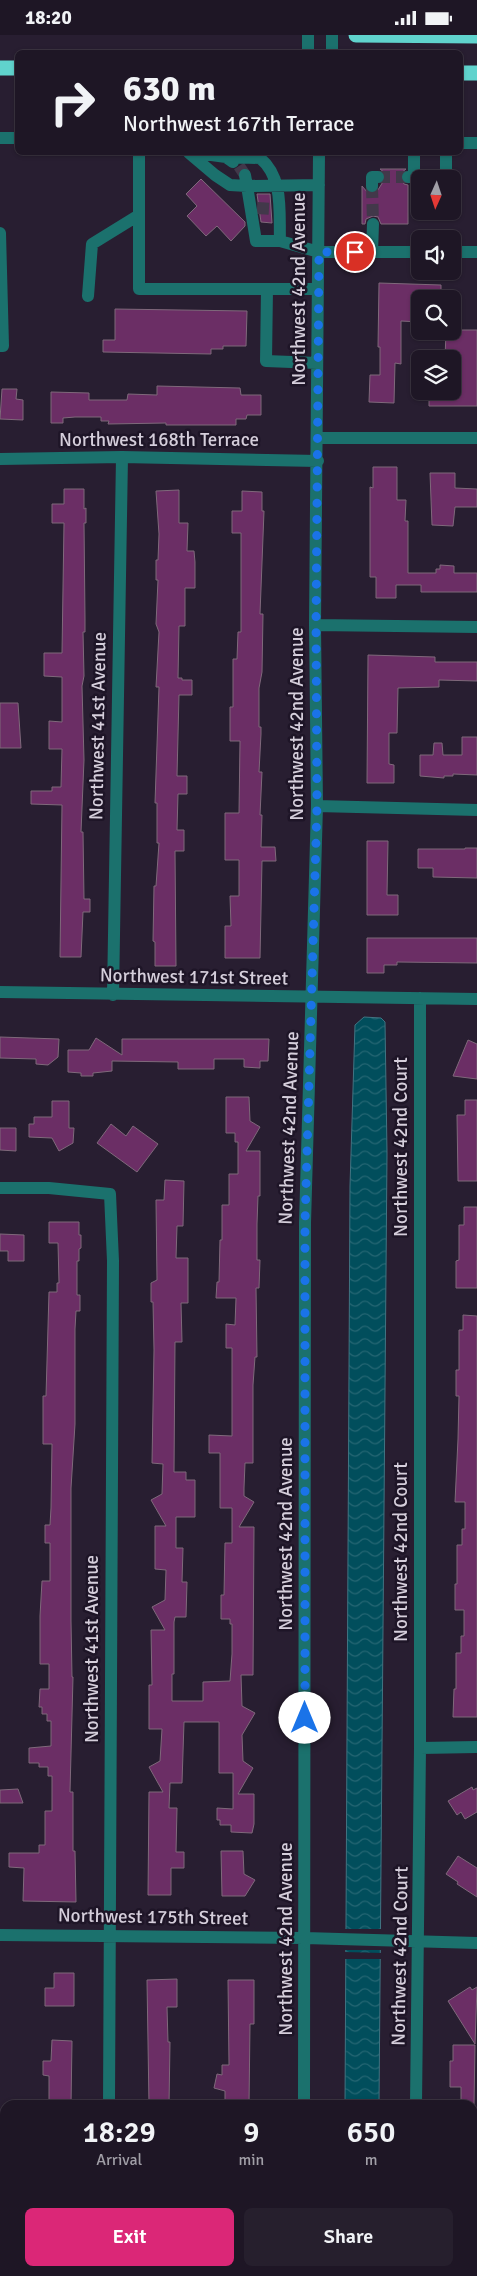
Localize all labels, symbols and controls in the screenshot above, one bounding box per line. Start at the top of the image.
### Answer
text: 18:20 [25,6,72,30]
text: 630 m [123,67,216,110]
icon: right [40,70,105,135]
text: Northwest 167th Terrace [123,110,355,137]
north arrow [411,170,461,220]
map controls [411,170,461,400]
street label: Northwest 42nd Avenue [287,192,311,386]
button: sound [411,230,461,280]
pin [334,231,376,273]
icon: arrive [341,238,369,266]
button: search [411,290,461,340]
button: layers [411,350,461,400]
street label: Northwest 168th Terrace [59,428,259,452]
street label: Northwest 42nd Avenue [285,627,309,821]
street label: Northwest 41st Avenue [84,632,112,820]
street label: Northwest 171st Street [100,963,289,991]
street label: Northwest 42nd Avenue [274,1031,304,1225]
street label: Northwest 42nd Court [389,1057,413,1237]
street label: Northwest 42nd Avenue [274,1437,298,1631]
street label: Northwest 42nd Court [389,1462,413,1642]
street label: Northwest 41st Avenue [80,1555,104,1743]
position arrow [278,1691,330,1743]
street label: Northwest 42nd Avenue [274,1842,298,2036]
street label: Northwest 42nd Court [386,1866,414,2046]
street label: Northwest 175th Street [58,1903,249,1931]
text: 18:29 [83,2114,156,2151]
text: 9 [243,2114,259,2151]
text: 650 [347,2114,395,2151]
text: Arrival [96,2150,142,2170]
text: min [238,2150,264,2170]
text: m [365,2150,377,2170]
button: Exit [25,2208,234,2266]
button: Share [244,2208,453,2266]

